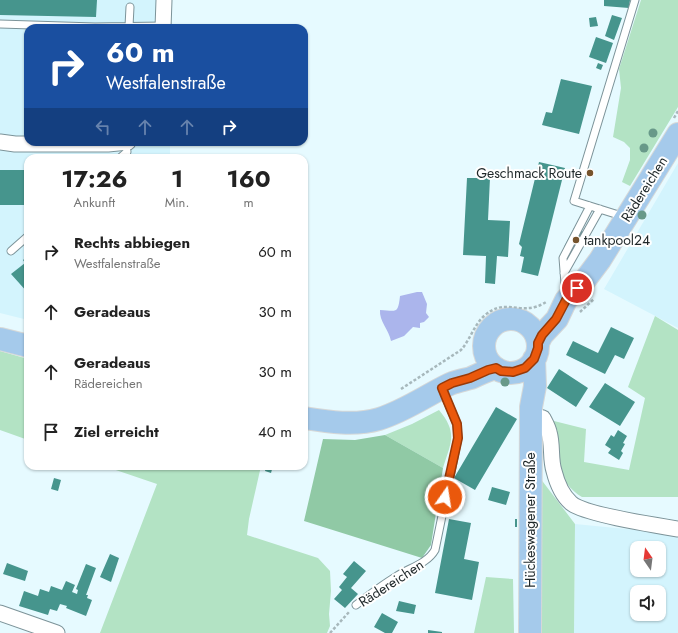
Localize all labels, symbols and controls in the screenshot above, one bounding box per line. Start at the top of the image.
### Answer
text: 60 m [106,32,175,73]
icon: right [40,40,92,92]
text: Westfalenstraße [106,70,226,96]
icon: left [92,116,114,138]
icon: ahead [134,116,156,138]
icon: ahead [176,116,198,138]
icon: right [218,116,240,138]
street label: Rädereichen [616,152,672,226]
text: 17:26 [61,161,127,196]
text: 1 [171,161,183,196]
text: 160 [227,161,271,196]
place label: Geschmack Route [476,163,582,183]
marker: Geschmack Route [585,168,595,178]
text: Ankunft [74,193,115,212]
text: Min. [165,193,189,212]
text: m [244,193,254,212]
place label: tankpool24 [584,230,650,250]
text: Rechts abbiegen [74,232,190,254]
marker: tankpool24 [571,235,581,245]
icon: right [40,241,62,263]
text: 60 m [258,241,292,263]
text: Westfalenstraße [74,254,160,273]
pin [560,271,594,305]
icon: arrive [566,277,588,299]
icon: ahead [40,301,62,323]
text: Geradeaus [74,301,150,323]
text: 30 m [259,301,292,323]
text: Geradeaus [74,352,150,374]
icon: ahead [40,361,62,383]
text: 30 m [259,361,292,383]
text: Rädereichen [74,374,143,393]
icon: arrive [40,421,62,443]
text: Ziel erreicht [74,421,159,443]
text: 40 m [258,421,292,443]
street label: Hückeswagener Straße [520,452,540,588]
position arrow [424,476,466,518]
north arrow [630,541,666,577]
map controls [630,541,666,621]
street label: Rädereichen [355,554,427,612]
button: sound [630,585,666,621]

